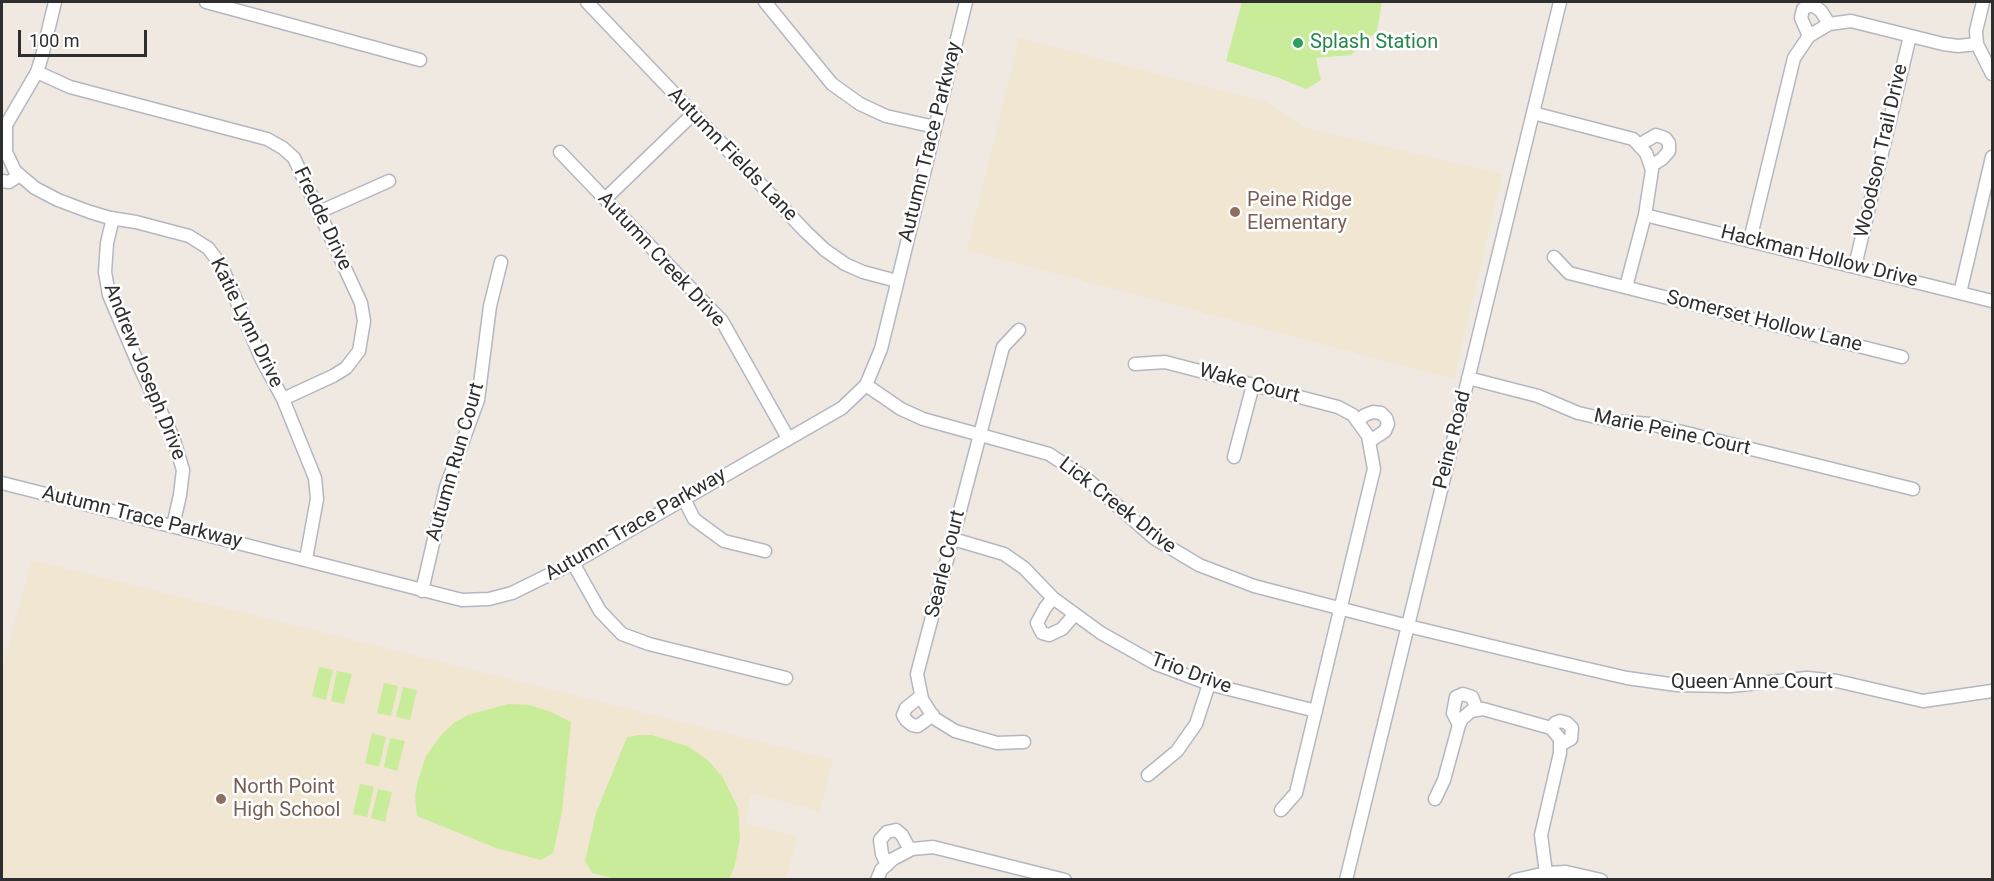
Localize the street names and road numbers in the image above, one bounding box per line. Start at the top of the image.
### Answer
street label: Autumn Trace Parkway [895,40,967,244]
street label: Woodson Trail Drive [1850,62,1914,240]
street label: Autumn Fields Lane [662,83,802,227]
street label: Fredde Drive [288,164,356,274]
street label: Autumn Creek Drive [592,187,730,333]
street label: Hackman Hollow Drive [1718,221,1920,293]
street label: Katie Lynn Drive [204,254,288,392]
street label: Andrew Joseph Drive [98,280,190,464]
street label: Somerset Hollow Lane [1664,286,1864,358]
street label: Wake Court [1196,359,1302,409]
street label: Autumn Run Court [422,380,490,544]
street label: Peine Road [1429,388,1477,492]
street label: Marie Peine Court [1592,405,1752,461]
street label: Lick Creek Drive [1054,453,1180,559]
street label: Autumn Trace Parkway [541,463,731,587]
street label: Autumn Trace Parkway [40,482,244,554]
street label: Searle Court [921,508,971,620]
street label: Trio Drive [1147,648,1235,700]
street label: Queen Anne Court [1671,671,1833,695]

